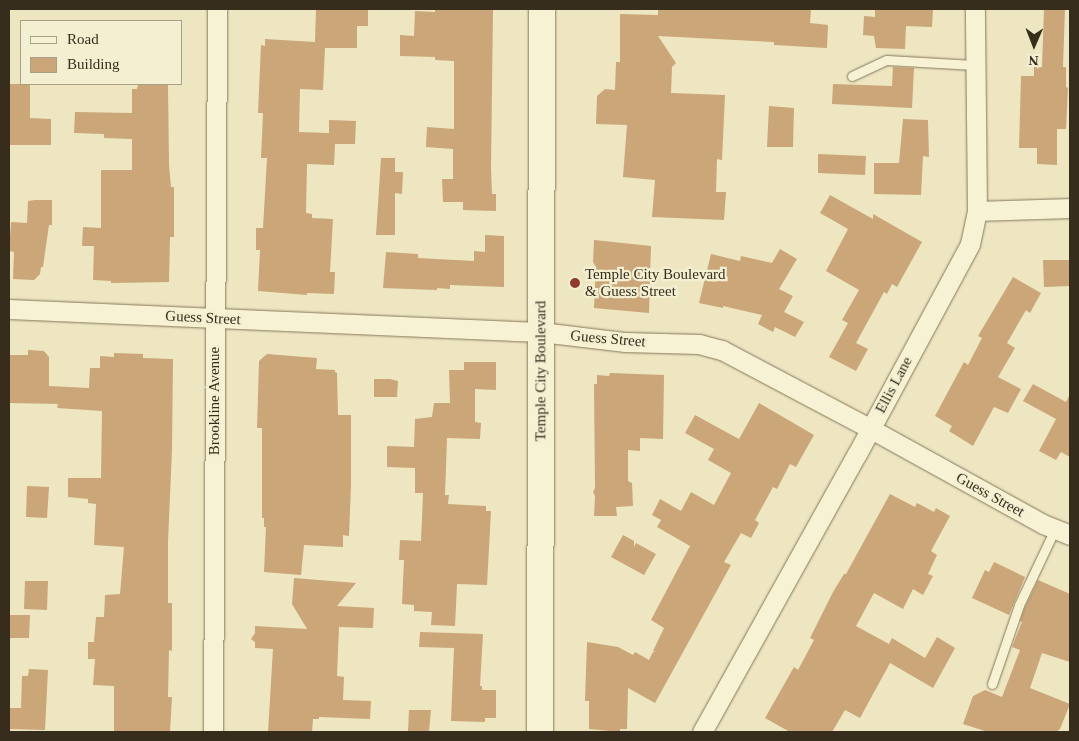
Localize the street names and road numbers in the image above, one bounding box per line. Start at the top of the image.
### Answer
street label: Temple City Boulevard [532,301,550,441]
street label: Guess Street [165,307,241,329]
street label: Guess Street [570,327,646,351]
street label: Brookline Avenue [206,346,224,456]
street label: Ellis Lane [872,354,916,416]
street label: Guess Street [953,469,1027,521]

